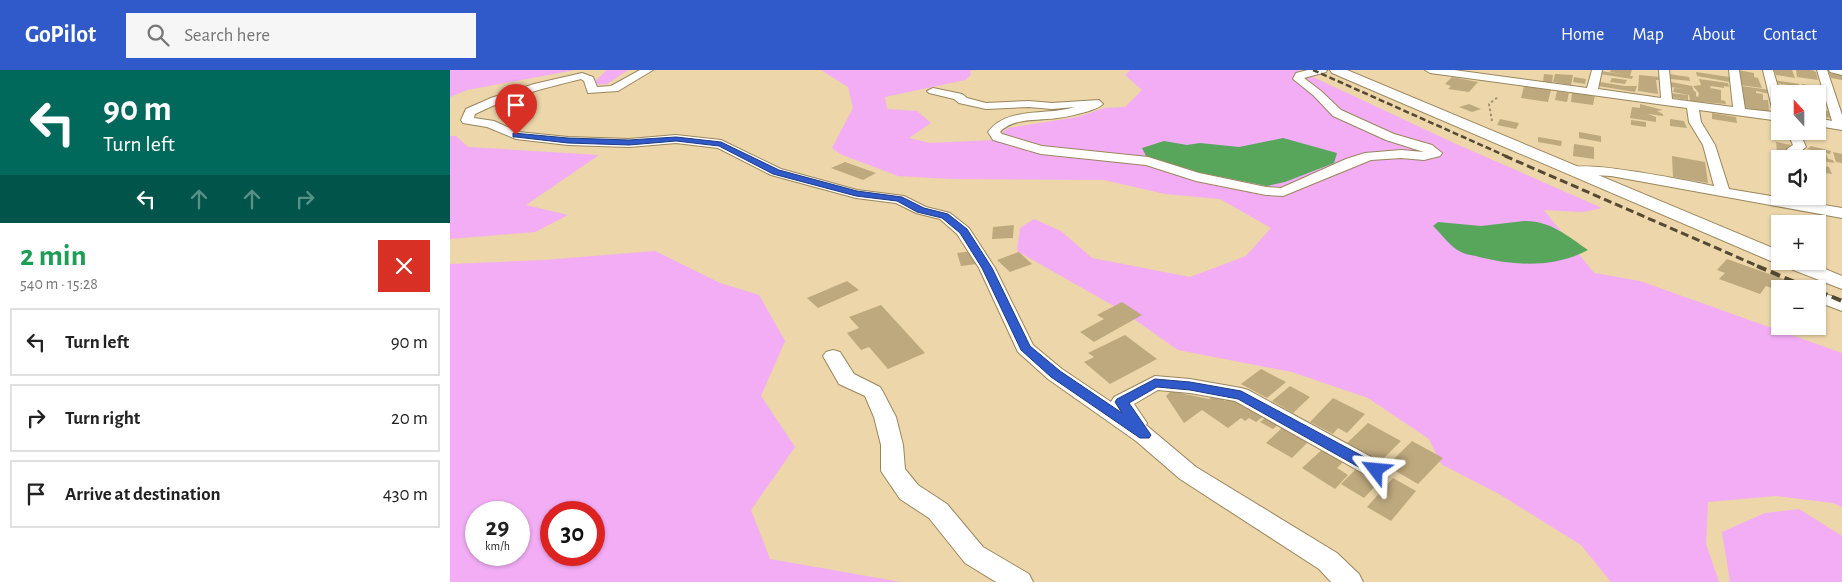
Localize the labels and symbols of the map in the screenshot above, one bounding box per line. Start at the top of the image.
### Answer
pin [495,84,537,135]
north arrow [1771,85,1826,140]
position arrow [1349,443,1401,495]
speed limit sign: 30 [540,501,605,566]

